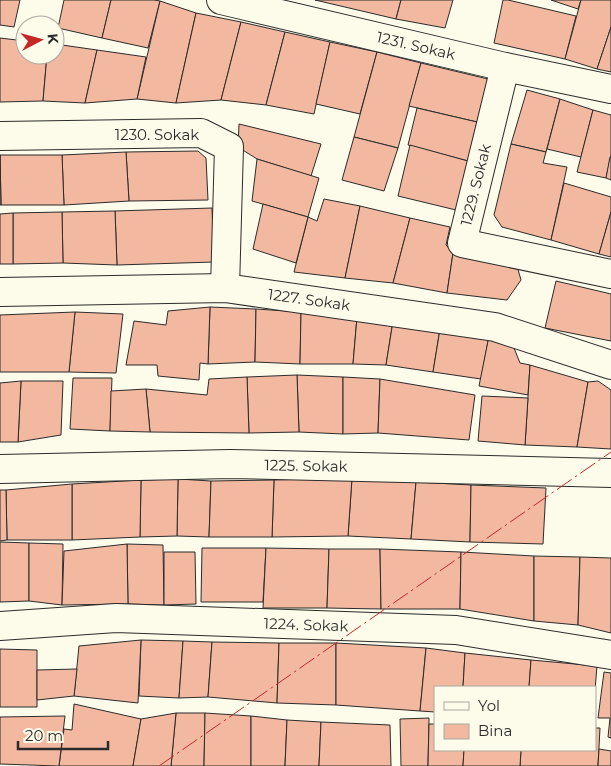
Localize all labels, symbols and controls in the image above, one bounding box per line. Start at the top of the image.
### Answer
north arrow [15,15,65,65]
street label: 1231. Sokak [375,27,457,64]
text: K [43,33,62,45]
street label: 1230. Sokak [115,125,199,144]
street label: 1229. Sokak [456,142,495,228]
street label: 1227. Sokak [267,284,351,315]
street label: 1225. Sokak [264,455,348,476]
street label: 1224. Sokak [263,614,349,635]
legend [434,686,596,751]
text: Yol [478,696,500,715]
scale bar [18,718,108,750]
text: Bina [478,721,512,740]
text: 20 m [25,726,63,745]

